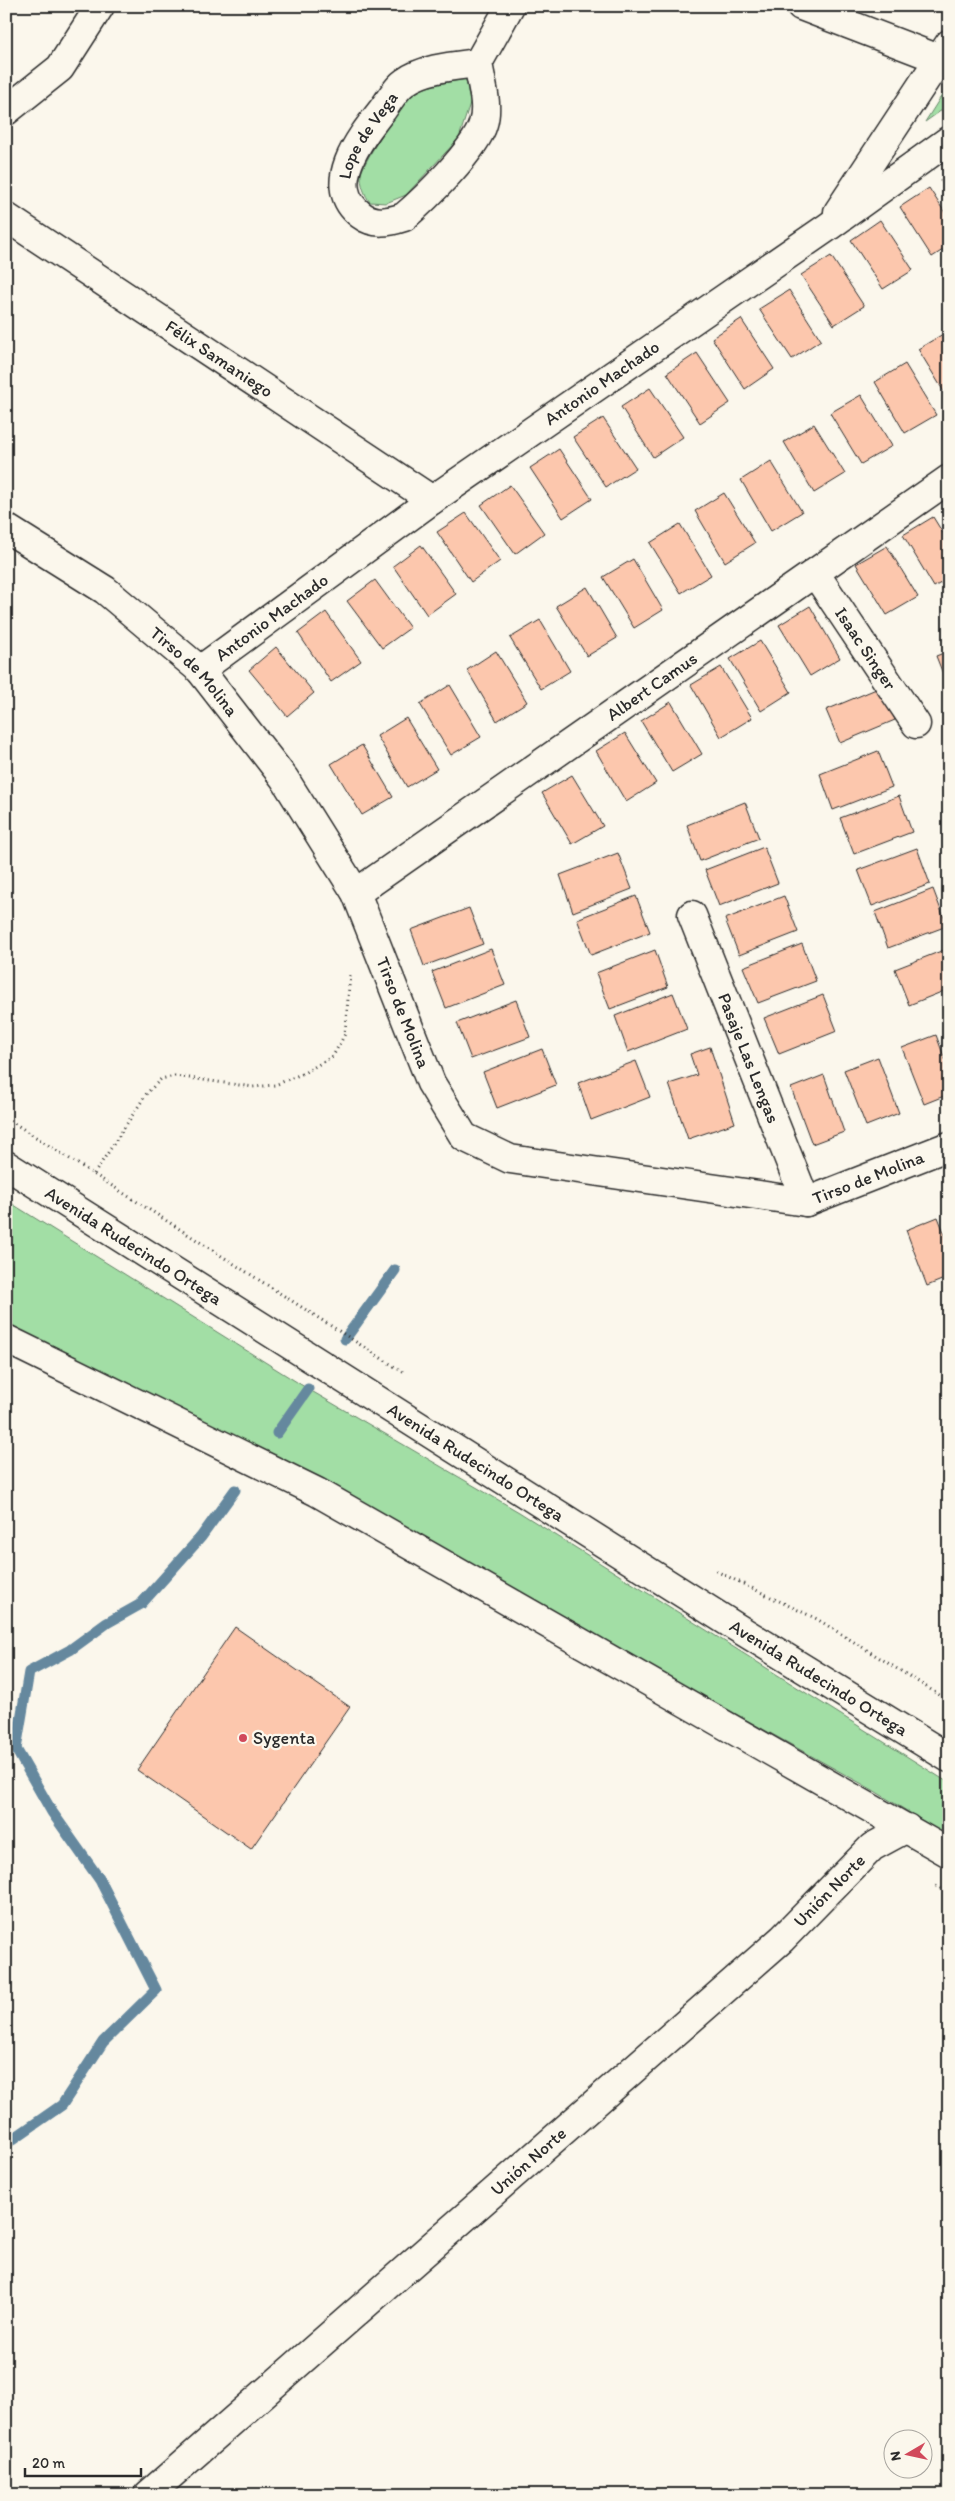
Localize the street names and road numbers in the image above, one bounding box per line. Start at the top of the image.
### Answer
street label: Lope de Vega [334,87,403,181]
street label: Félix Samaniego [161,315,277,402]
street label: Antonio Machado [540,336,664,430]
street label: Antonio Machado [211,569,333,666]
street label: Isaac Singer [830,603,901,694]
street label: Tirso de Molina [146,622,243,721]
street label: Albert Camus [602,647,702,726]
street label: Tirso de Molina [371,954,435,1072]
street label: Pasaje Las Lengas [713,990,785,1126]
street label: Tirso de Molina [809,1146,928,1209]
street label: Avenida Rudecindo Ortega [41,1182,227,1310]
street label: Avenida Rudecindo Ortega [383,1398,569,1527]
street label: Avenida Rudecindo Ortega [726,1615,912,1741]
street label: Unión Norte [789,1849,870,1932]
street label: Unión Norte [486,2122,571,2200]

